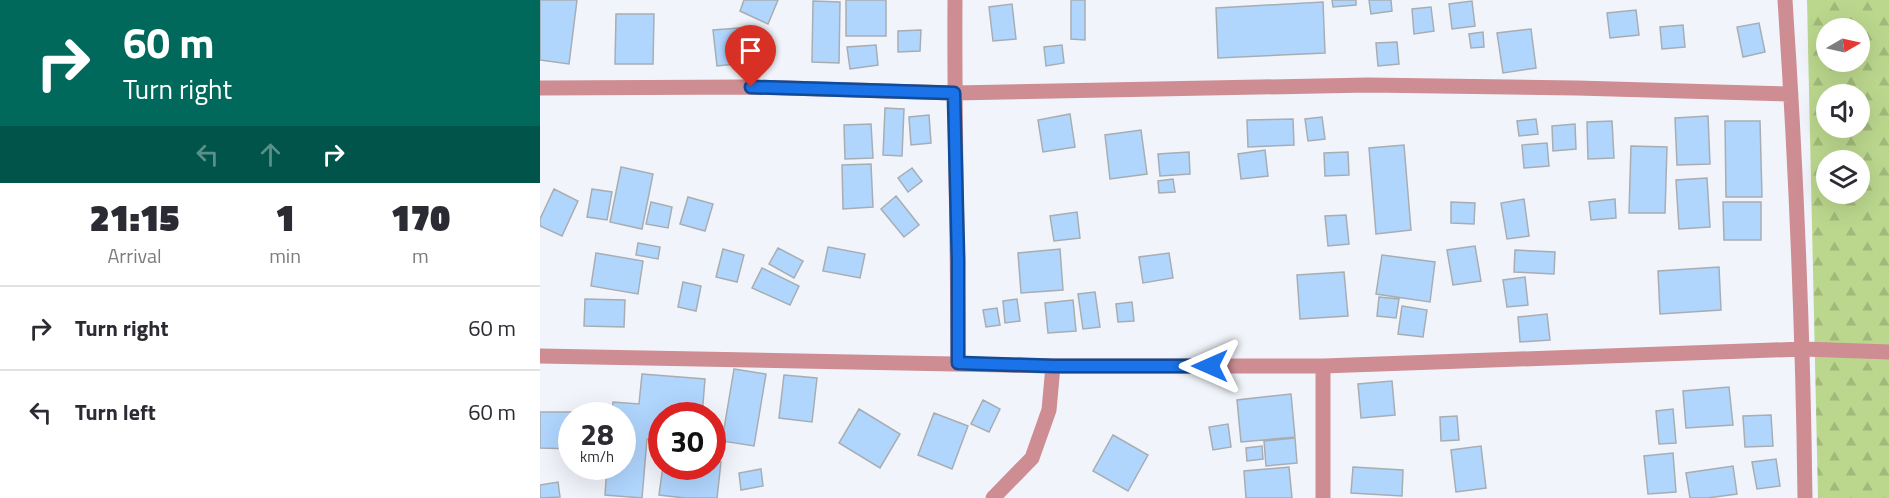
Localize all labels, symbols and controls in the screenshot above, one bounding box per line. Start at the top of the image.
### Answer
text: 60 m [123,10,215,74]
north arrow [1816,18,1870,72]
map controls [1816,18,1870,204]
icon: right [24,24,102,102]
pin [725,25,776,87]
icon: arrive [734,34,767,67]
text: Turn right [123,68,232,109]
button: sound [1816,84,1870,138]
icon: left [191,138,224,171]
icon: ahead [254,138,287,171]
icon: right [317,138,350,171]
button: layers [1816,150,1870,204]
text: 21:15 [90,190,179,245]
text: 1 [275,190,295,245]
text: 170 [391,190,450,245]
text: Arrival [107,240,162,271]
text: min [269,240,301,271]
text: m [412,240,429,271]
text: Turn right [75,311,169,345]
text: 60 m [468,311,516,345]
icon: right [24,312,57,345]
position arrow [1178,334,1242,398]
text: Turn left [75,395,156,429]
text: 60 m [468,395,516,429]
icon: left [24,396,57,429]
speed limit sign: 30 [648,402,726,480]
text: 28 [580,411,614,457]
text: km/h [580,445,614,468]

